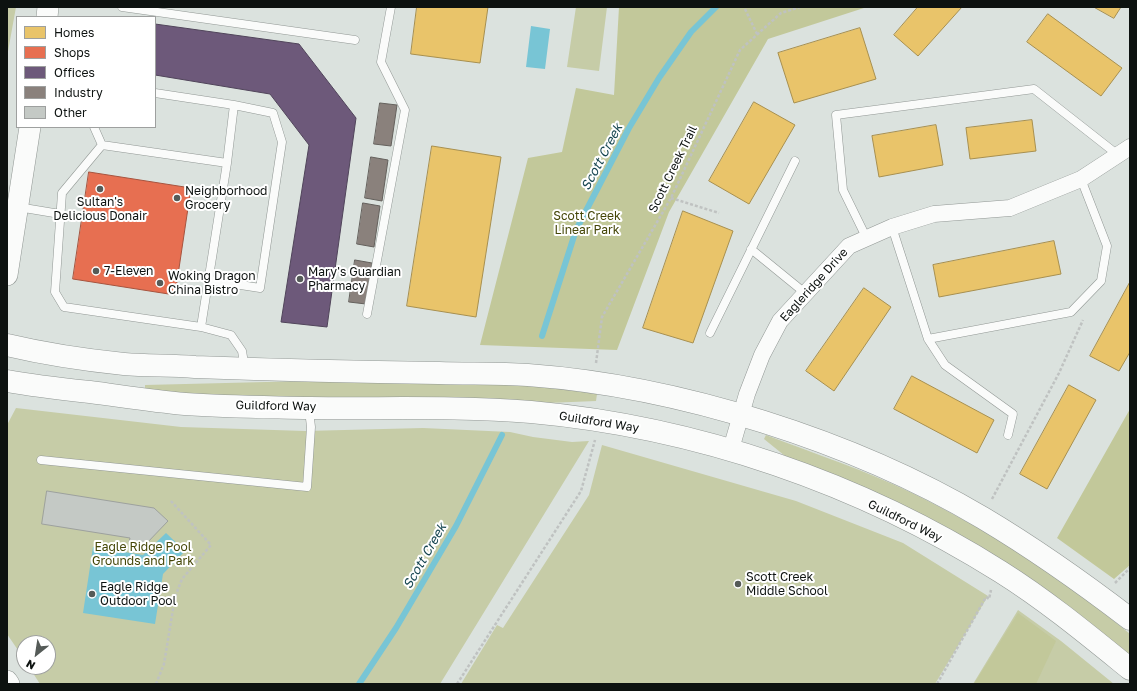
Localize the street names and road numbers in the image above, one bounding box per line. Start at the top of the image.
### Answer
street label: Scott Creek Trail [646,123,700,215]
street label: Eagleridge Drive [777,245,851,325]
street label: Guildford Way [236,398,316,414]
street label: Guildford Way [558,409,640,435]
street label: Guildford Way [866,497,944,545]

